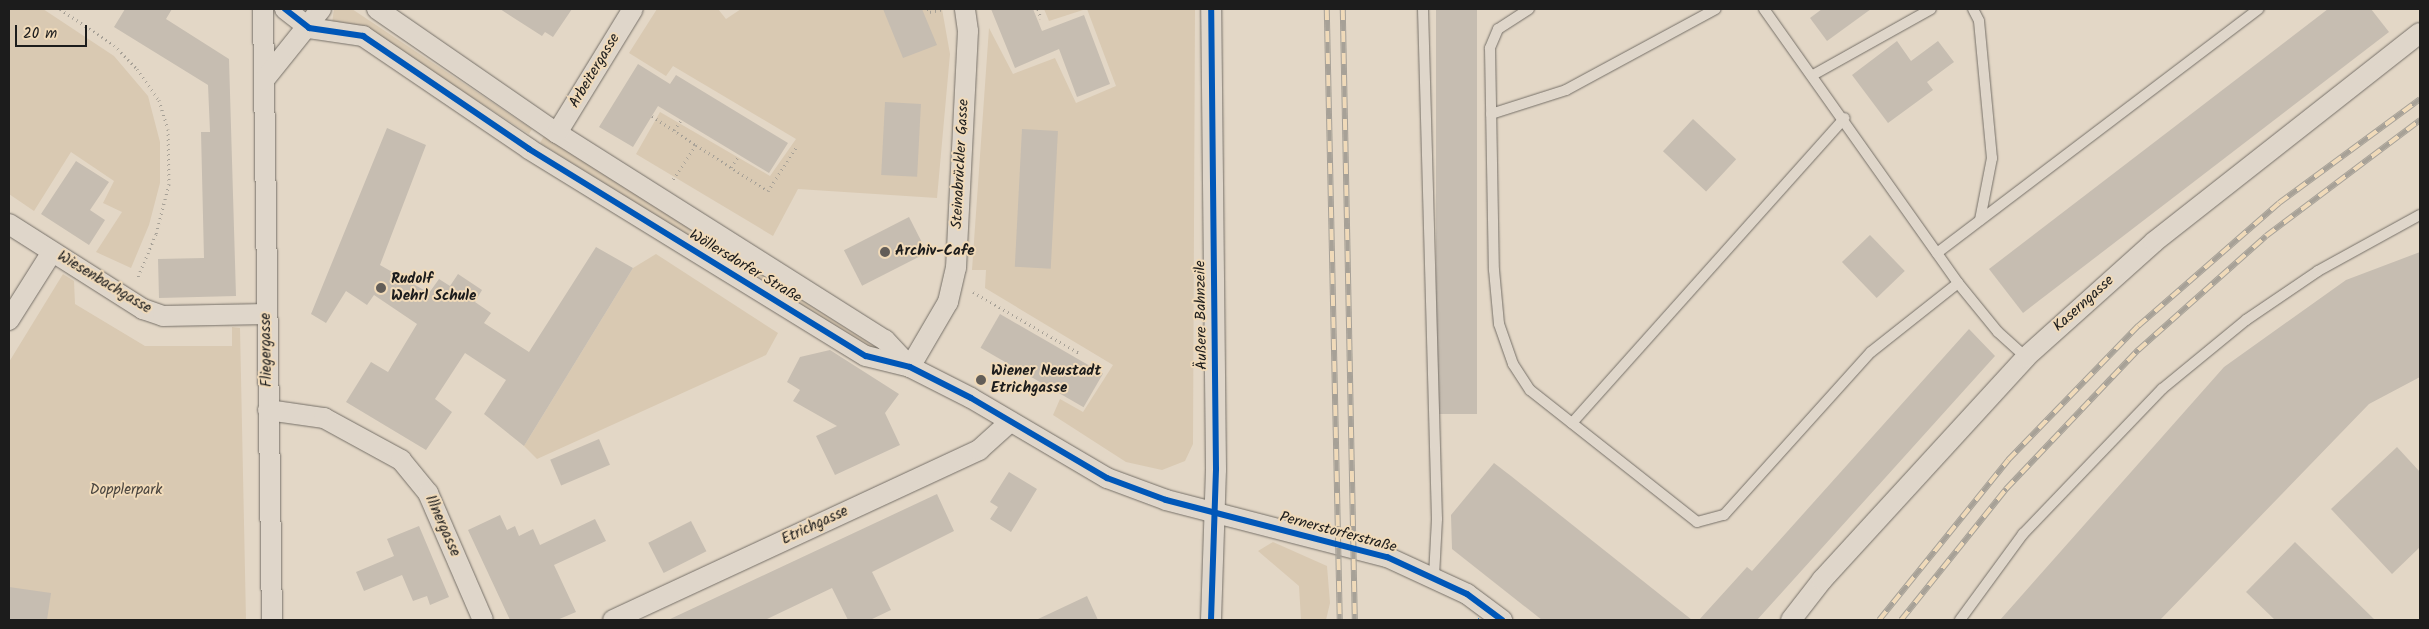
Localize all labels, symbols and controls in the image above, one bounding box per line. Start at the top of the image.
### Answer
scale bar [18,15,90,47]
text: 20 m [23,22,57,46]
street label: Arbeitergasse [566,31,624,111]
street label: Steinabrückler Gasse [949,99,973,229]
street label: Wöllersdorfer Straße [686,226,804,308]
place label: Archiv-Cafe [895,243,975,261]
marker: Archiv-Cafe [879,246,891,258]
street label: Wiesenbachgasse [54,248,154,318]
street label: Äußere Bahnzeile [1192,260,1212,370]
place label: Rudolf Wehrl Schule [391,270,476,305]
street label: Kaserngasse [2050,272,2118,336]
marker: Rudolf Wehrl Schule [375,282,387,294]
street label: Fliegergasse [257,313,277,387]
place label: Wiener Neustadt Etrichgasse [991,362,1101,397]
marker: Wiener Neustadt Etrichgasse [975,374,987,386]
park label: Dopplerpark [90,482,162,500]
street label: Illnergasse [420,492,464,560]
street label: Etrichgasse [779,503,851,549]
street label: Pernerstorferstraße [1277,509,1399,557]

